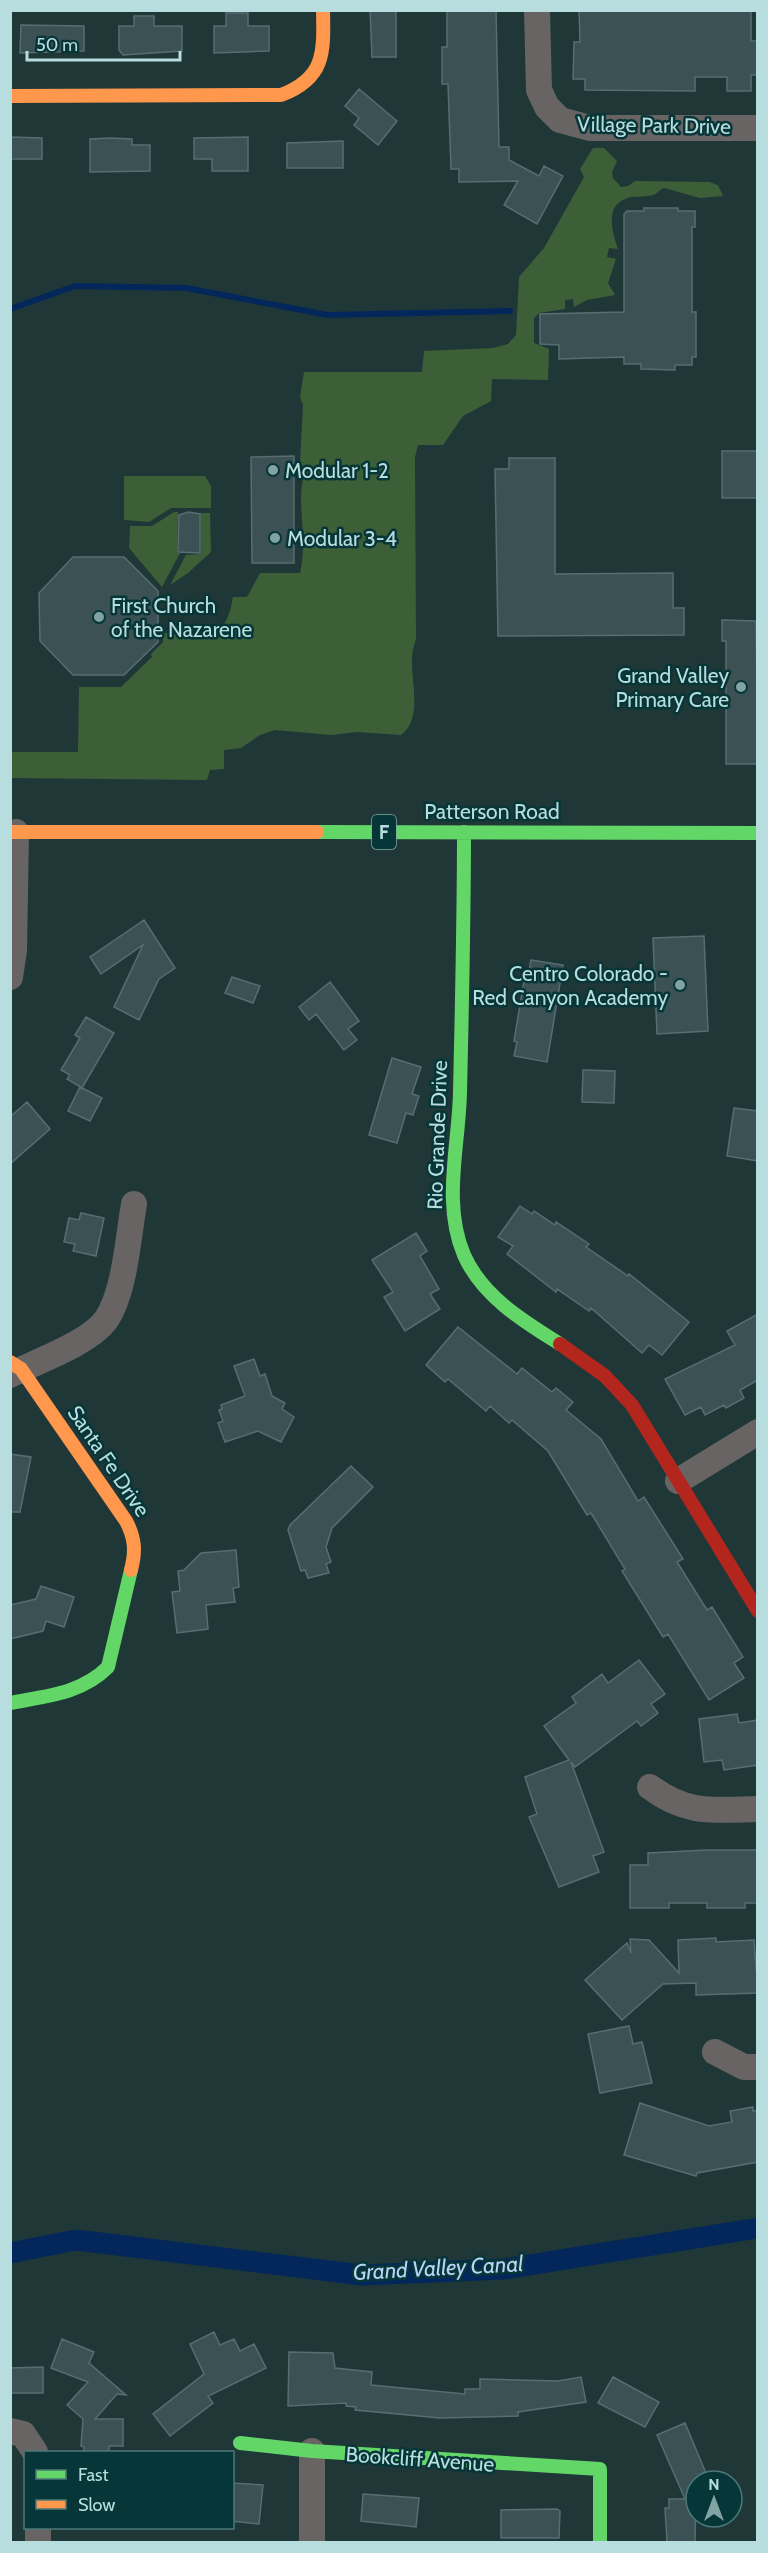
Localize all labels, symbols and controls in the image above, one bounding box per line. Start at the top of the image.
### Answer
scale bar [27,24,180,62]
text: 50 m [36,34,78,56]
street label: Village Park Drive [577,111,731,139]
place label: Modular 1-2 [285,458,389,483]
marker: Modular 1-2 [266,463,280,477]
place label: Modular 3-4 [287,526,397,551]
marker: Modular 3-4 [268,531,282,545]
place label: First Church of the Nazarene [111,593,253,642]
marker: First Church of the Nazarene [92,610,106,624]
place label: Grand Valley Primary Care [615,663,729,712]
marker: Grand Valley Primary Care [734,680,748,694]
street label: Patterson Road [424,799,560,824]
road number: F [372,815,396,849]
place label: Centro Colorado - Red Canyon Academy [472,961,668,1010]
marker: Centro Colorado - Red Canyon Academy [673,978,687,992]
street label: Rio Grande Drive [422,1059,452,1210]
street label: Santa Fe Drive [63,1401,155,1521]
water label: Grand Valley Canal [352,2250,525,2286]
street label: Bookcliff Avenue [345,2441,495,2477]
legend [24,2451,234,2529]
text: Fast [78,2464,109,2486]
north arrow [684,2469,744,2529]
text: N [708,2475,720,2494]
text: Slow [78,2494,115,2516]

